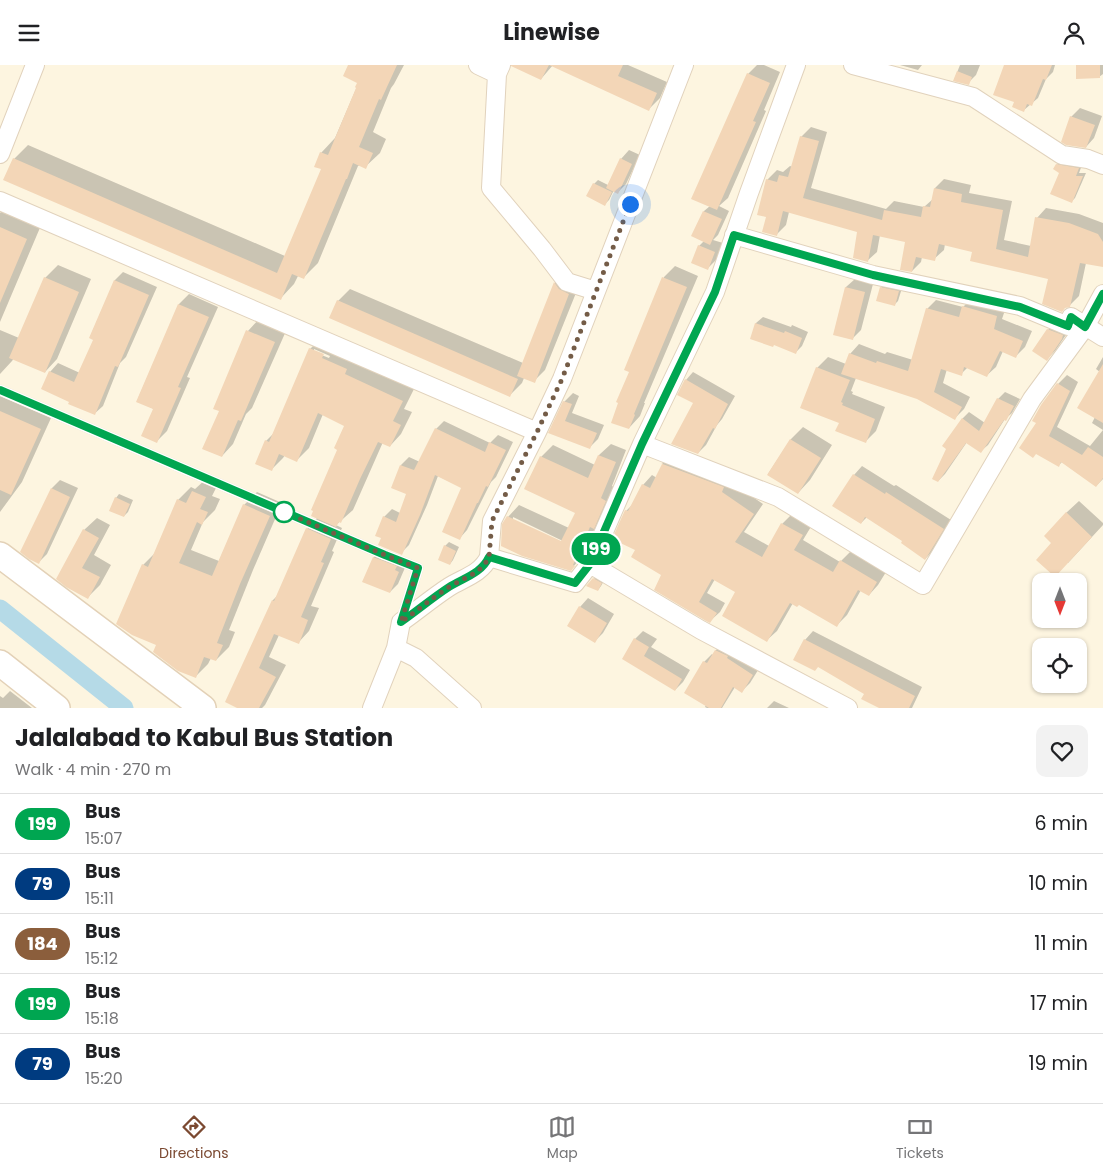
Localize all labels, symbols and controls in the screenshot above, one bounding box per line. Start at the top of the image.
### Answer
text: Linewise [503,17,600,48]
icon: menu [15,19,43,47]
icon: person [1060,19,1088,47]
your location [618,192,643,217]
unlabelled marker [273,501,295,523]
line badge: 199 [567,533,625,565]
text: 199 [582,536,610,561]
north arrow [1032,573,1088,627]
map controls [1032,573,1087,693]
button: locate [1032,638,1087,693]
text: Jalalabad to Kabul Bus Station [15,721,393,754]
button: heart [1036,725,1088,777]
text: Walk · 4 min · 270 m [15,758,171,781]
text: Bus [85,798,121,825]
text: 6 min [1034,810,1088,837]
text: 199 [28,811,57,836]
text: 15:07 [85,827,122,850]
text: Bus [85,858,121,885]
text: 10 min [1029,870,1088,897]
text: 79 [32,871,53,896]
text: 15:11 [85,887,114,910]
text: Bus [85,918,121,945]
text: 11 min [1034,930,1088,957]
text: 184 [27,931,58,956]
text: 15:12 [85,947,118,970]
text: Bus [85,978,121,1005]
text: 17 min [1030,990,1088,1017]
text: 199 [28,991,57,1016]
text: 15:18 [85,1007,119,1030]
text: Bus [85,1038,121,1065]
text: 19 min [1028,1050,1088,1077]
text: 79 [32,1051,53,1076]
text: 15:20 [85,1067,123,1090]
tab: Directions [159,1113,229,1164]
tab: Map [547,1113,578,1164]
tab: Tickets [896,1113,944,1164]

